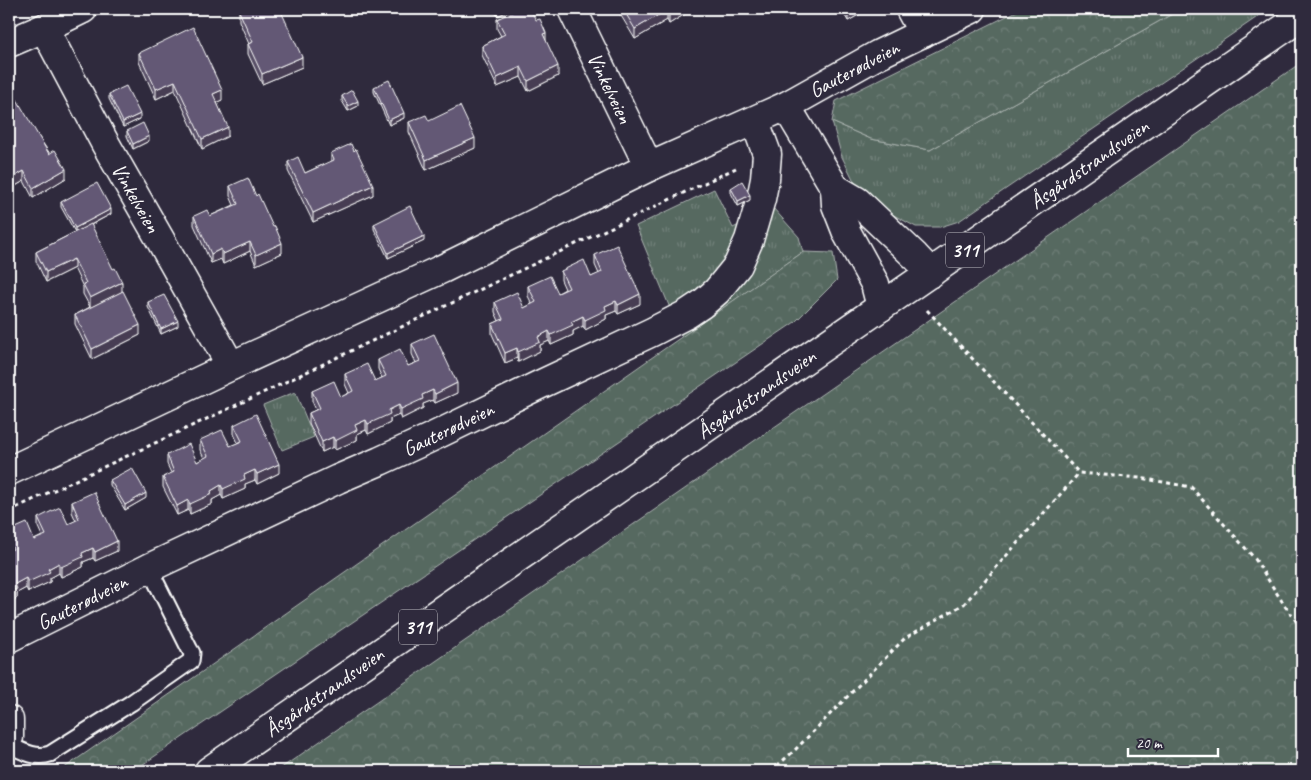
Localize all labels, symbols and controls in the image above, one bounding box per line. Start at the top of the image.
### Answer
street label: Gauterødveien [805,34,905,104]
street label: Vinkelveien [582,48,639,128]
street label: Åsgårdstrandsveien [1024,113,1154,215]
street label: Vinkelveien [106,159,166,238]
road number: 311 [946,232,984,268]
street label: Åsgårdstrandsveien [691,343,821,445]
street label: Gauterødveien [398,395,499,462]
street label: Gauterødveien [32,567,133,636]
road number: 311 [399,610,437,644]
street label: Åsgårdstrandsveien [259,641,389,743]
scale bar [1128,725,1218,757]
text: 20 m [1136,734,1163,753]

